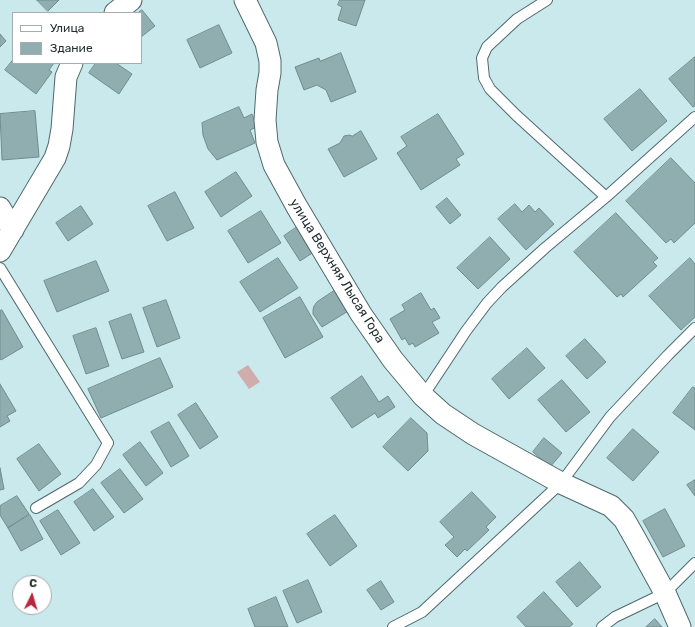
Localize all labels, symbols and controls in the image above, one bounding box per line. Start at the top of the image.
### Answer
legend [12,12,142,64]
text: Улица [50,21,84,35]
text: Здание [50,41,93,55]
street label: улица Верхняя Лысая Гора [286,196,388,346]
north arrow [12,575,52,615]
text: С [29,577,37,590]

